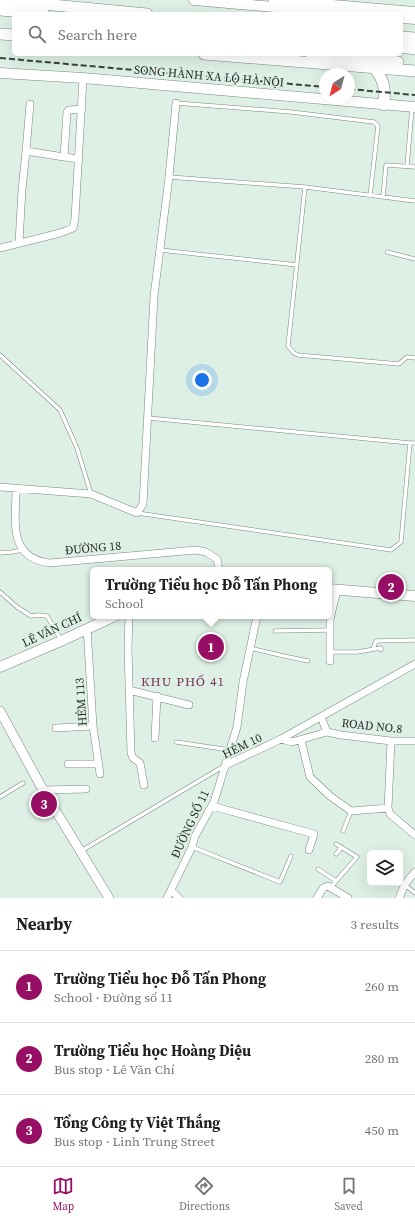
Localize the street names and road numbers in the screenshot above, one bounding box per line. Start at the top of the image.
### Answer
street label: SONG HÀNH XA LỘ HÀ NỘI [133,61,285,91]
street label: ĐƯỜNG 18 [64,538,122,558]
street label: LÊ VĂN CHÍ [20,609,84,651]
street label: HẺM 113 [71,677,91,727]
street label: ROAD NO.8 [341,715,403,737]
street label: HẺM 10 [219,730,265,762]
street label: ĐƯỜNG SỐ 11 [167,787,213,861]

